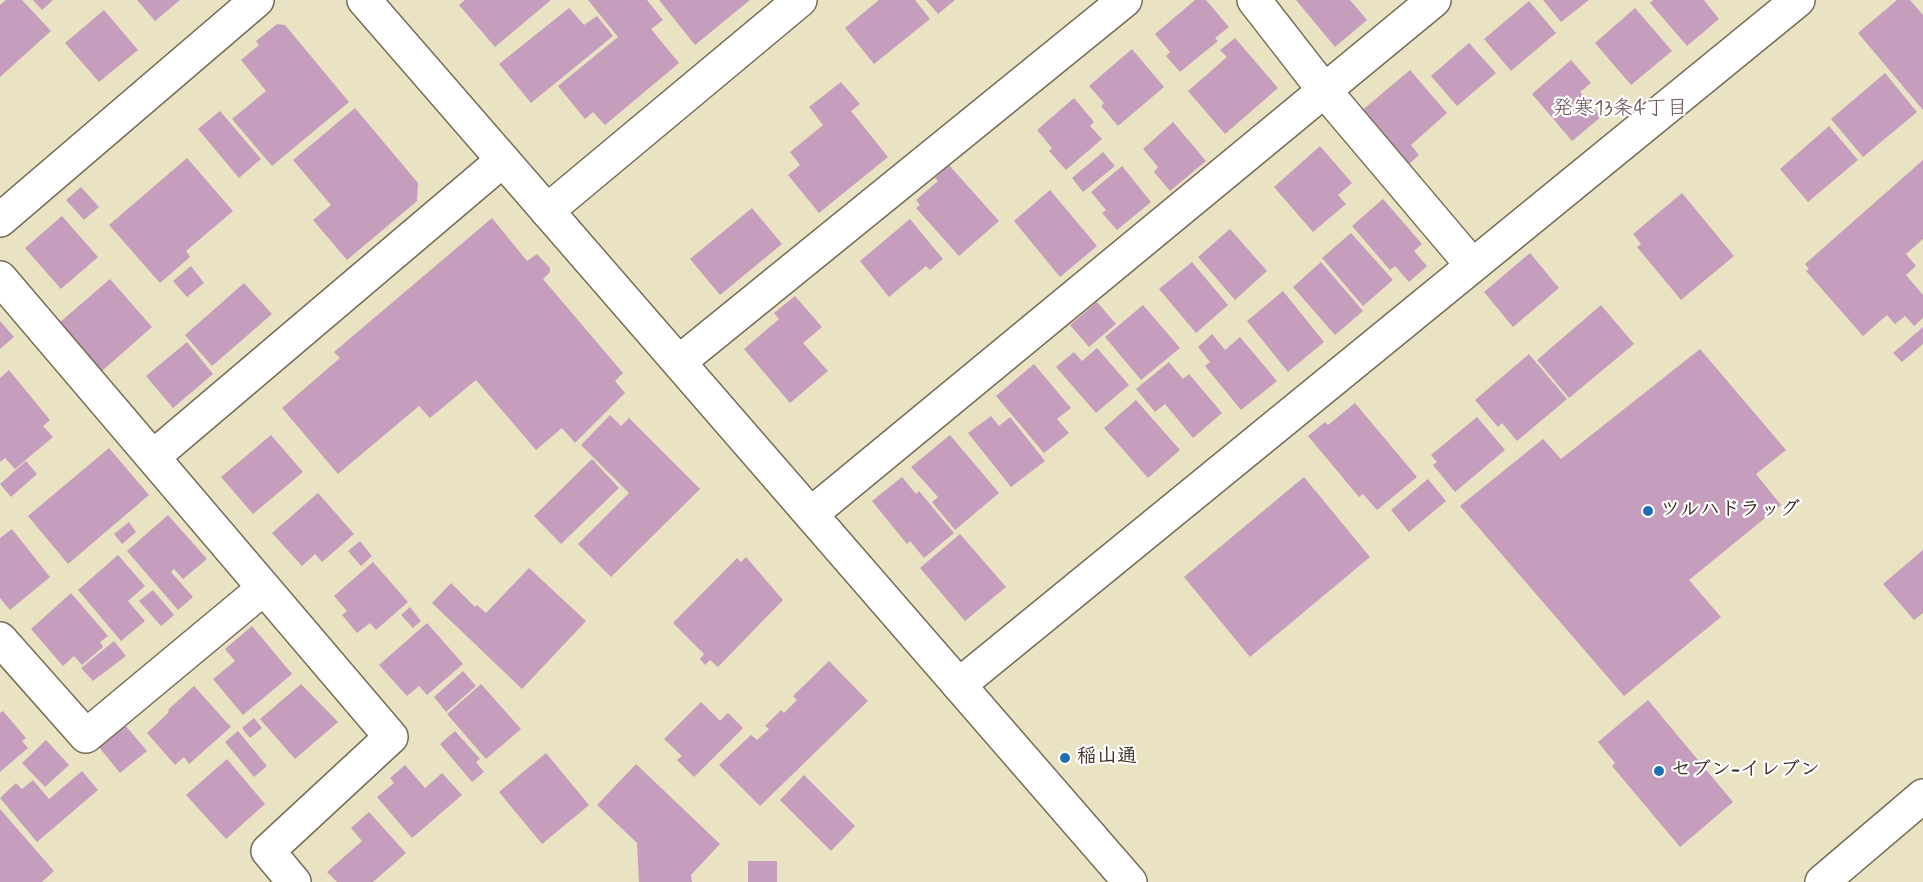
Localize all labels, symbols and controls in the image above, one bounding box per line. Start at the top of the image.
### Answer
district label: 発寒13条4丁目 [1552,97,1688,123]
place label: ツルハドラッグ [1660,499,1800,523]
marker: ツルハドラッグ [1641,504,1655,518]
place label: 稲山通 [1077,746,1137,770]
marker: 稲山通 [1058,751,1072,765]
place label: セブン-イレブン [1671,759,1820,783]
marker: セブン-イレブン [1652,764,1666,778]

